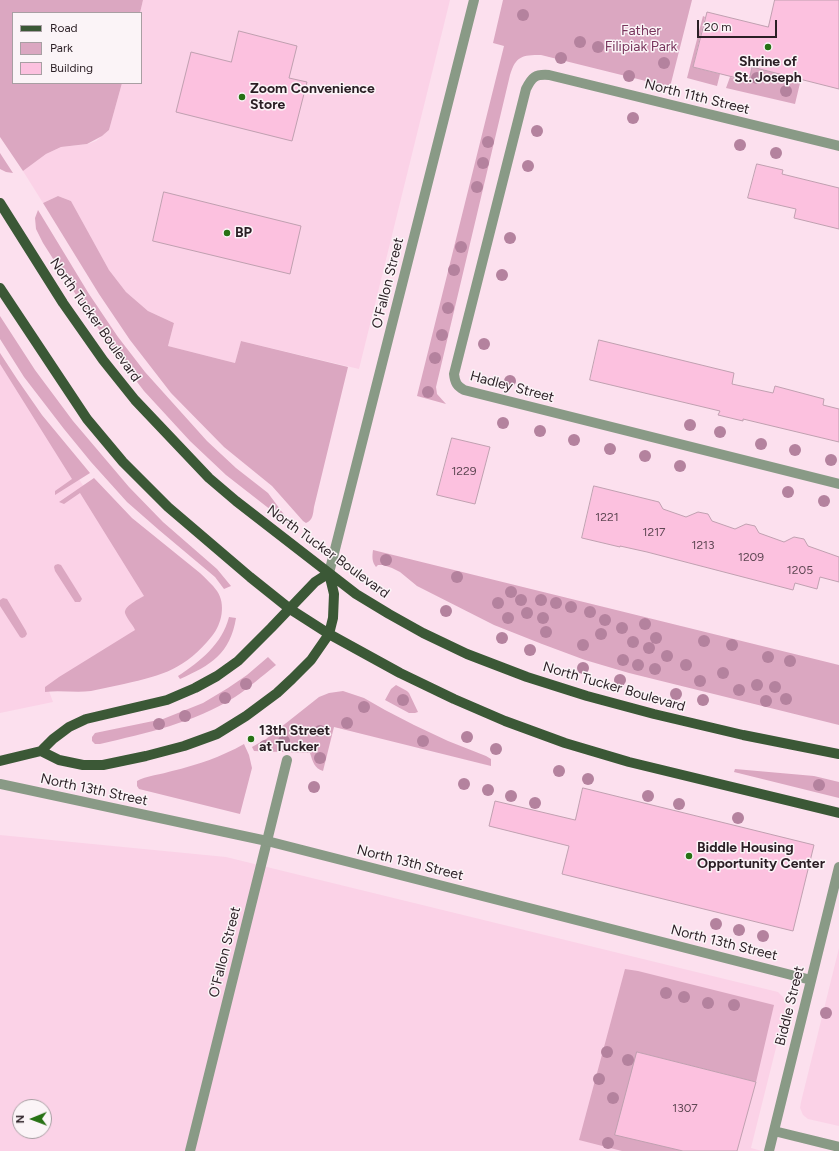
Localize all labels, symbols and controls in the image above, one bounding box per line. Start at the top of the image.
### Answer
legend [12,12,142,84]
scale bar [699,12,779,38]
text: 20 m [704,20,732,34]
text: Road [50,21,78,35]
park label: Father Filipiak Park [605,23,677,56]
text: Park [50,41,73,55]
marker: Shrine of St. Joseph [763,42,773,52]
place label: Shrine of St. Joseph [734,54,802,86]
text: Building [50,61,93,75]
street label: North 11th Street [643,76,751,118]
place label: Zoom Convenience Store [250,81,375,114]
marker: Zoom Convenience Store [237,92,247,102]
place label: BP [235,225,252,241]
marker: BP [222,228,232,238]
street label: O'Fallon Street [369,236,407,330]
street label: North Tucker Boulevard [46,255,144,385]
street label: Hadley Street [468,368,556,406]
house number: 1229 [451,464,477,478]
street label: North Tucker Boulevard [263,502,393,602]
house number: 1221 [595,510,619,524]
house number: 1217 [642,525,666,539]
house number: 1213 [691,538,715,552]
house number: 1209 [738,550,764,564]
house number: 1205 [787,563,813,577]
street label: North Tucker Boulevard [541,659,687,715]
place label: 13th Street at Tucker [259,723,330,756]
marker: 13th Street at Tucker [246,734,256,744]
street label: North 13th Street [39,770,149,810]
place label: Biddle Housing Opportunity Center [697,840,825,872]
street label: North 13th Street [355,842,465,884]
marker: Biddle Housing Opportunity Center [684,851,694,861]
street label: O'Fallon Street [206,905,244,999]
street label: North 13th Street [669,922,779,964]
street label: Biddle Street [772,964,808,1048]
north arrow [12,1099,52,1139]
house number: 1307 [672,1101,698,1115]
text: N [14,1115,27,1124]

